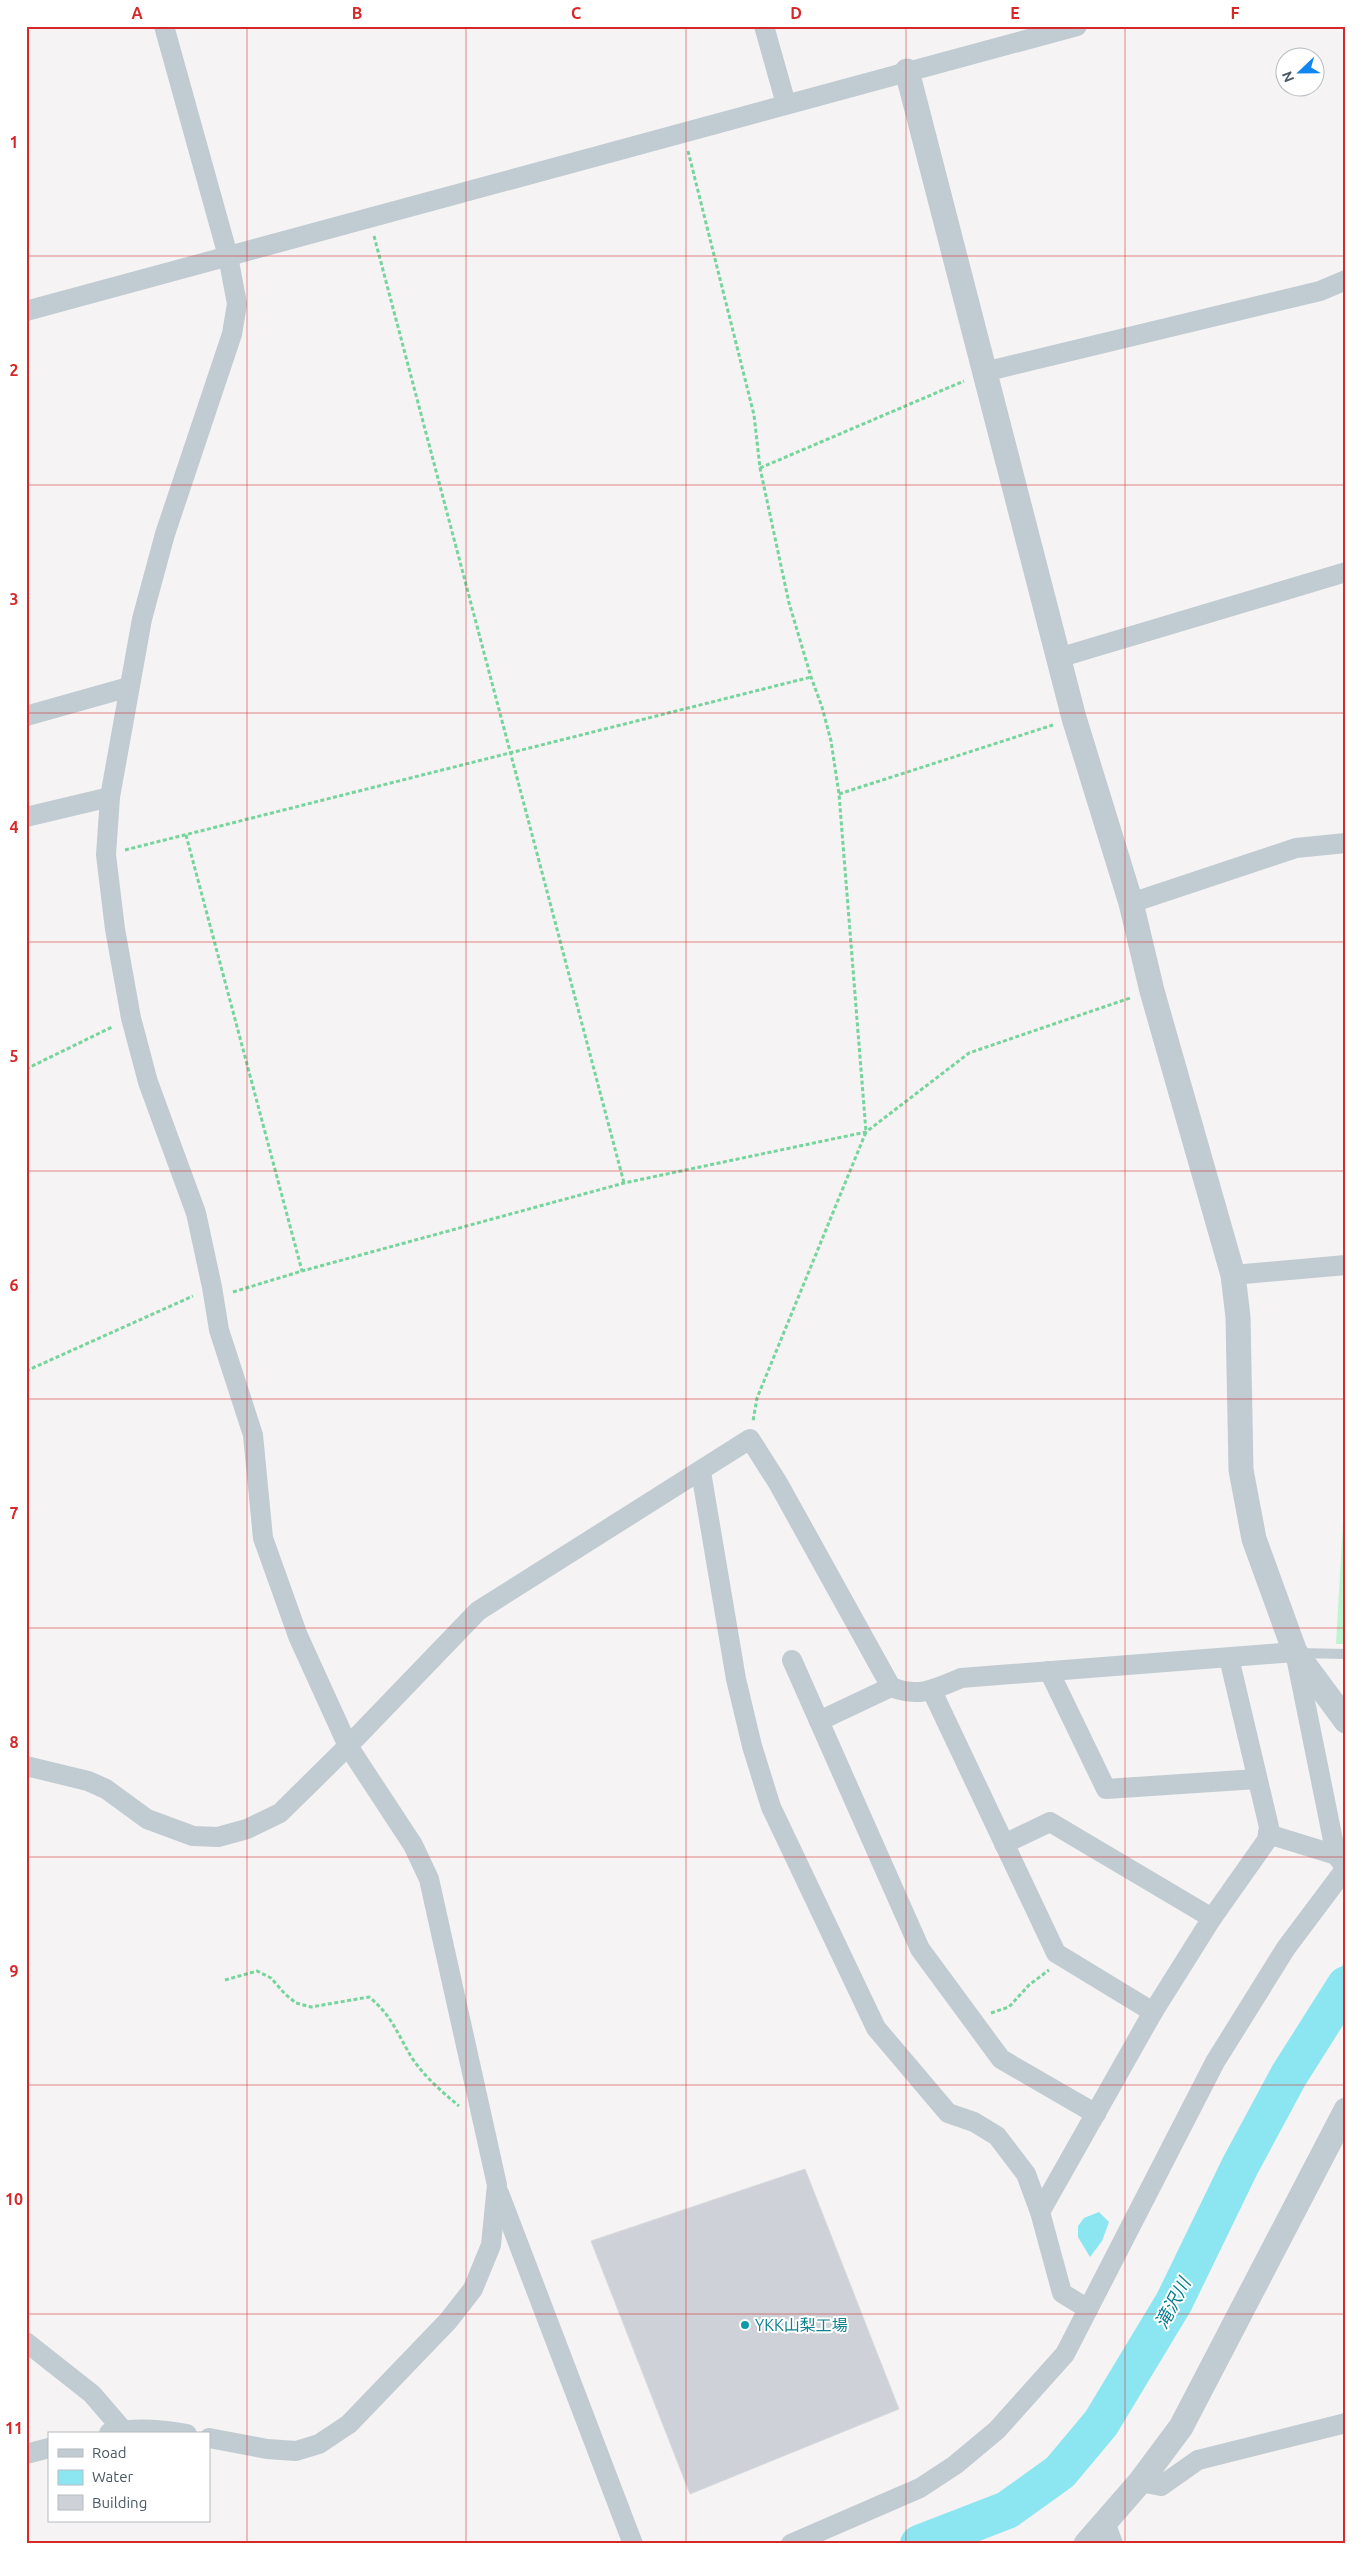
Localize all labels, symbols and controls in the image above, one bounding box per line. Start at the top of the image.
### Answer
text: A [131,4,143,22]
text: B [352,4,362,22]
text: C [571,4,581,22]
text: D [790,4,802,22]
text: E [1010,4,1020,22]
text: F [1231,4,1240,22]
north arrow [1274,48,1324,98]
text: N [1279,69,1297,85]
text: 1 [9,133,19,151]
text: 2 [9,361,19,379]
text: 3 [9,590,19,608]
text: 4 [9,818,19,836]
text: 5 [9,1047,19,1065]
text: 6 [9,1276,19,1294]
text: 7 [9,1504,19,1522]
text: 8 [9,1733,19,1751]
text: 9 [9,1962,19,1980]
text: 10 [5,2190,23,2208]
water label: 滝沢川 [1150,2273,1194,2332]
place label: YKK山梨工場 [755,2316,848,2334]
marker: YKK山梨工場 [739,2319,751,2331]
text: 11 [5,2419,23,2437]
legend [48,2432,210,2522]
text: Road [92,2444,127,2461]
text: Water [92,2468,133,2485]
text: Building [92,2494,147,2511]

